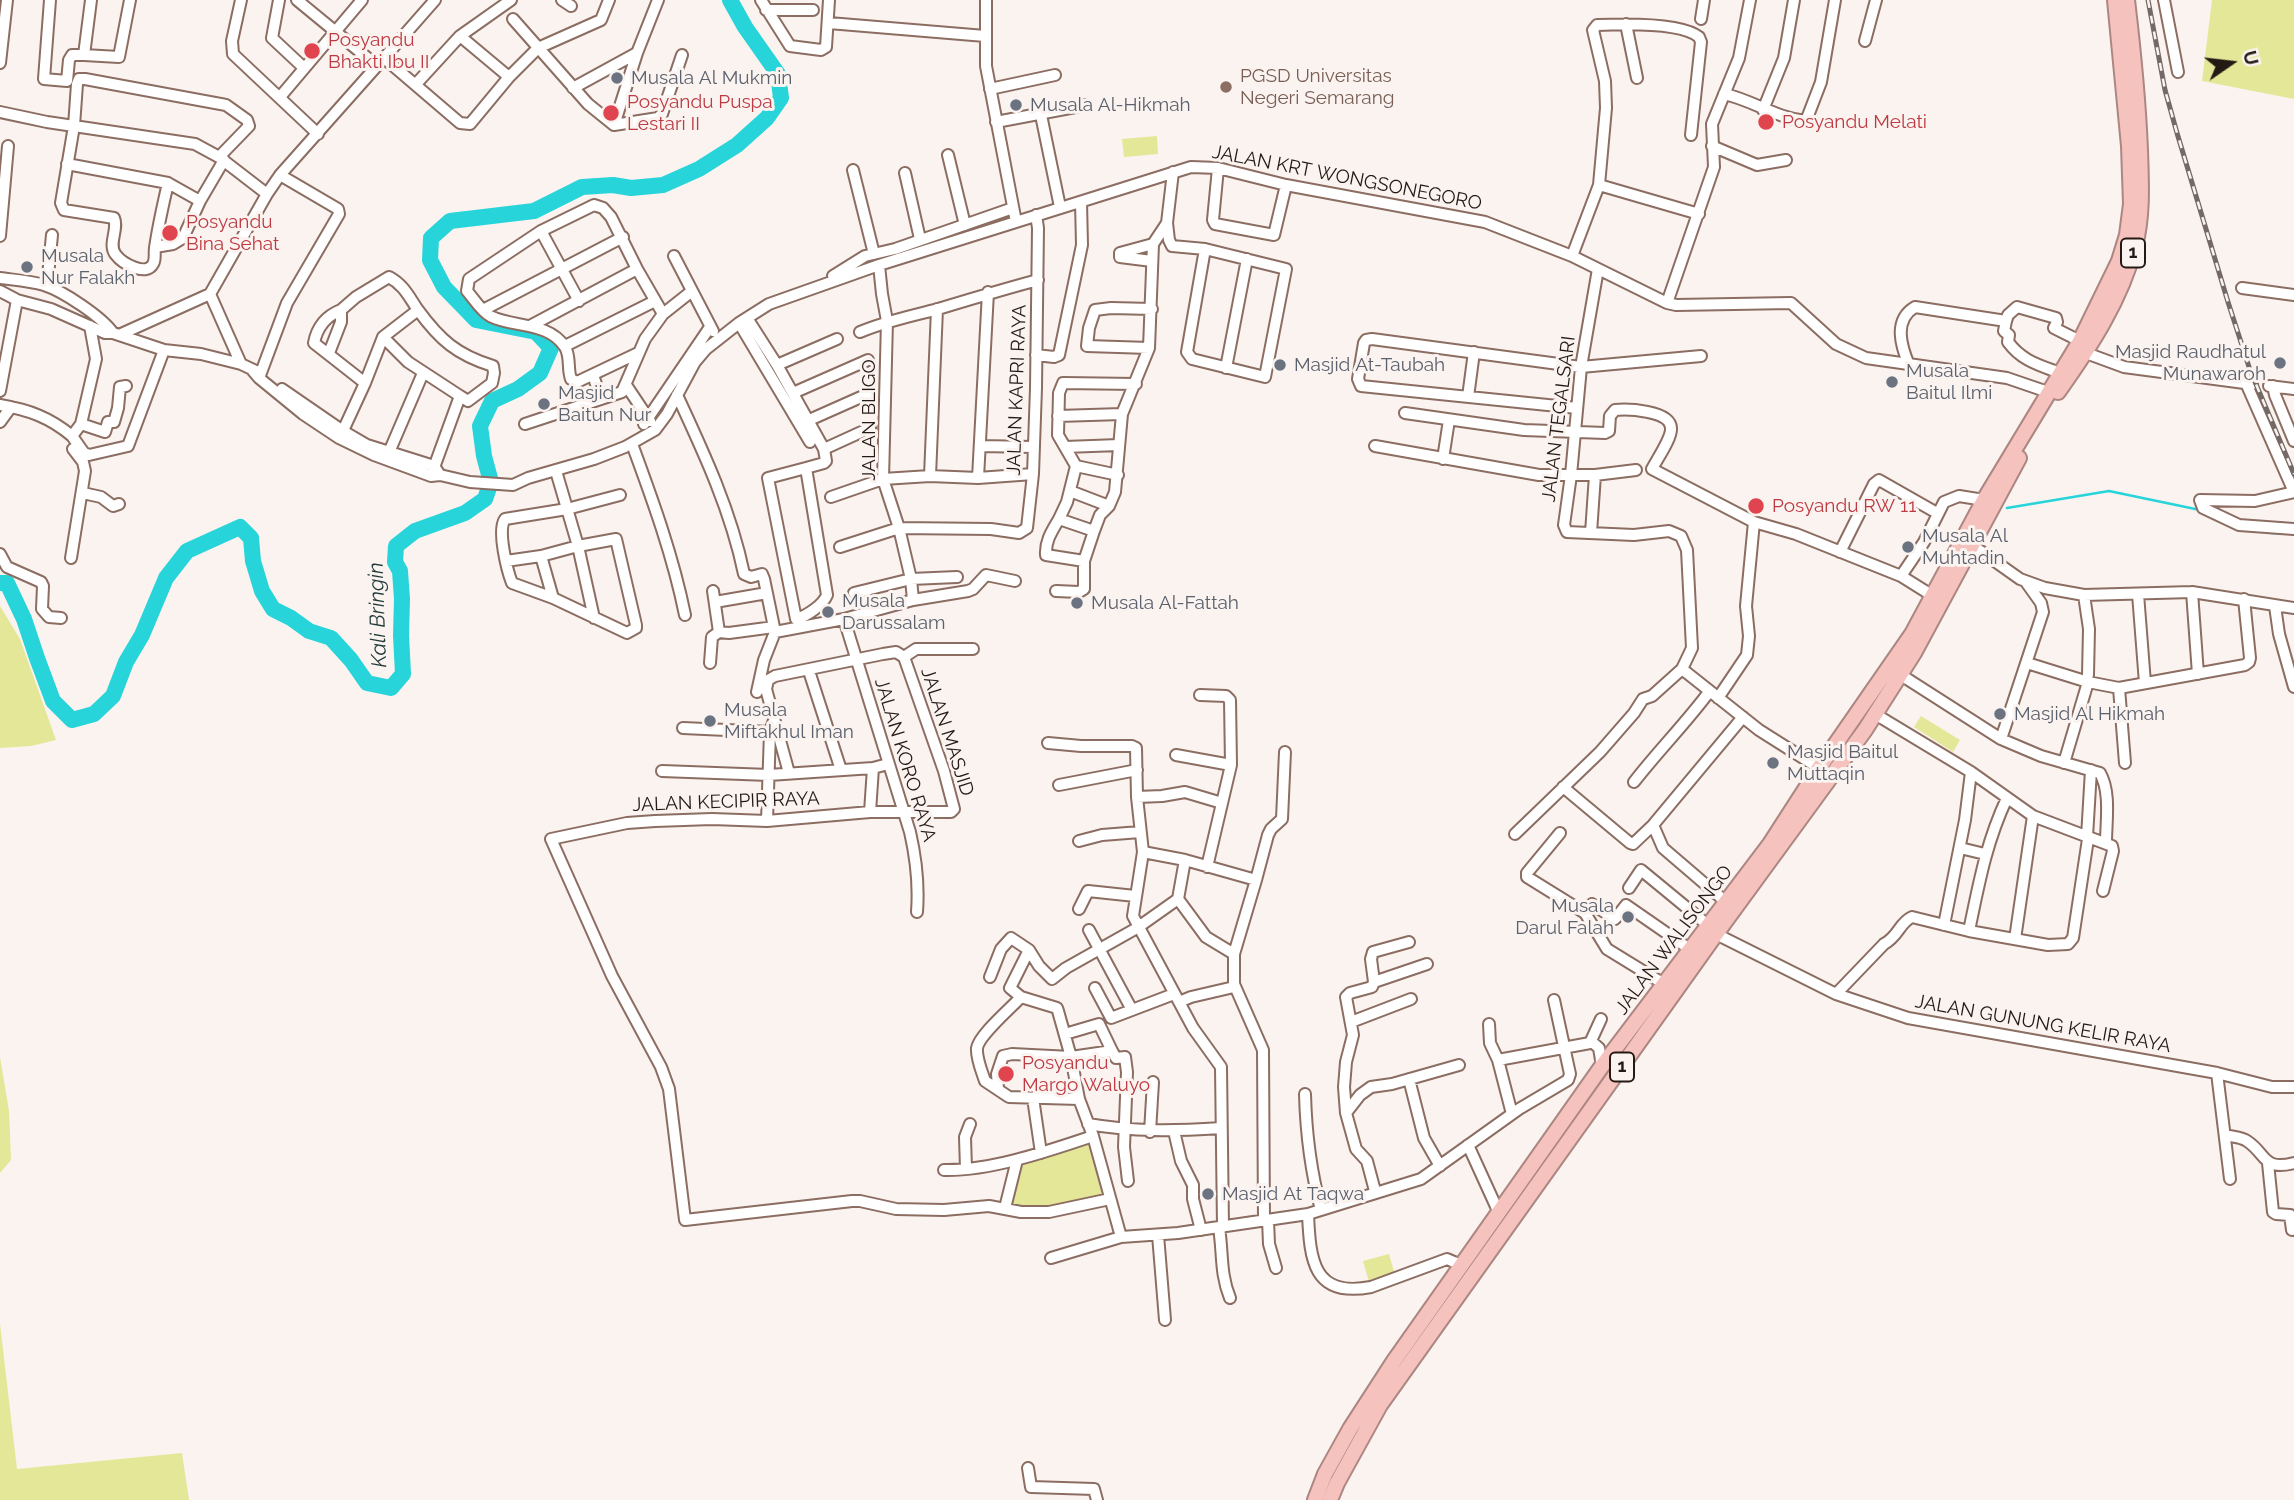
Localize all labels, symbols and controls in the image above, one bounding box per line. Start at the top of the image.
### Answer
north arrow [2196,28,2266,98]
place label: Posyandu Bhakti Ibu II [328,29,429,73]
marker: Posyandu Bhakti Ibu II [302,41,322,61]
text: U [2239,48,2264,67]
place label: PGSD Universitas Negeri Semarang [1240,65,1395,109]
place label: Musala Al Mukmin [631,67,792,89]
marker: Musala Al Mukmin [609,70,625,86]
marker: PGSD Universitas Negeri Semarang [1218,79,1234,95]
place label: Posyandu Puspa Lestari II [627,91,773,135]
place label: Musala Al-Hikmah [1030,94,1191,116]
marker: Musala Al-Hikmah [1008,97,1024,113]
marker: Posyandu Puspa Lestari II [601,103,621,123]
place label: Posyandu Melati [1782,111,1927,133]
marker: Posyandu Melati [1756,112,1776,132]
street label: JALAN KRT WONGSONEGORO [1210,141,1484,215]
place label: Posyandu Bina Sehat [186,211,279,255]
marker: Posyandu Bina Sehat [160,223,180,243]
road number: 1 [2121,239,2145,268]
place label: Musala Nur Falakh [41,245,135,289]
marker: Musala Nur Falakh [19,259,35,275]
street label: JALAN KAPRI RAYA [1003,304,1031,476]
street label: JALAN TEGALSARI [1538,335,1580,503]
place label: Masjid Raudhatul Munawaroh [2115,341,2266,385]
place label: Masjid At-Taubah [1294,354,1445,376]
marker: Masjid Raudhatul Munawaroh [2272,355,2288,371]
marker: Masjid At-Taubah [1272,357,1288,373]
street label: JALAN BLIGO [858,359,880,481]
place label: Musala Baitul Ilmi [1906,360,1992,404]
marker: Musala Baitul Ilmi [1884,374,1900,390]
place label: Masjid Baitun Nur [558,382,651,426]
marker: Masjid Baitun Nur [536,396,552,412]
place label: Posyandu RW 11 [1772,495,1916,517]
marker: Posyandu RW 11 [1746,496,1766,516]
place label: Musala Al Muhtadin [1922,525,2008,569]
marker: Musala Al Muhtadin [1900,539,1916,555]
water label: Kali Bringin [364,562,392,668]
place label: Musala Darussalam [842,590,946,634]
place label: Musala Al-Fattah [1091,592,1239,614]
marker: Musala Al-Fattah [1069,595,1085,611]
marker: Musala Darussalam [820,604,836,620]
street label: JALAN MASJID [916,665,978,799]
street label: JALAN KORO RAYA [869,675,941,845]
place label: Musala Miftakhul Iman [724,699,854,743]
place label: Masjid Al Hikmah [2014,703,2165,725]
marker: Masjid Al Hikmah [1992,706,2008,722]
marker: Musala Miftakhul Iman [702,713,718,729]
place label: Masjid Baitul Muttaqin [1787,741,1898,785]
marker: Masjid Baitul Muttaqin [1765,755,1781,771]
street label: JALAN KECIPIR RAYA [632,787,820,817]
street label: JALAN WALISONGO [1610,861,1738,1019]
place label: Musala Darul Falah [1515,895,1614,939]
marker: Musala Darul Falah [1620,909,1636,925]
street label: JALAN GUNUNG KELIR RAYA [1913,990,2173,1058]
place label: Posyandu Margo Waluyo [1022,1052,1150,1096]
road number: 1 [1610,1052,1634,1082]
marker: Posyandu Margo Waluyo [996,1064,1016,1084]
place label: Masjid At Taqwa [1222,1183,1364,1205]
marker: Masjid At Taqwa [1200,1186,1216,1202]

